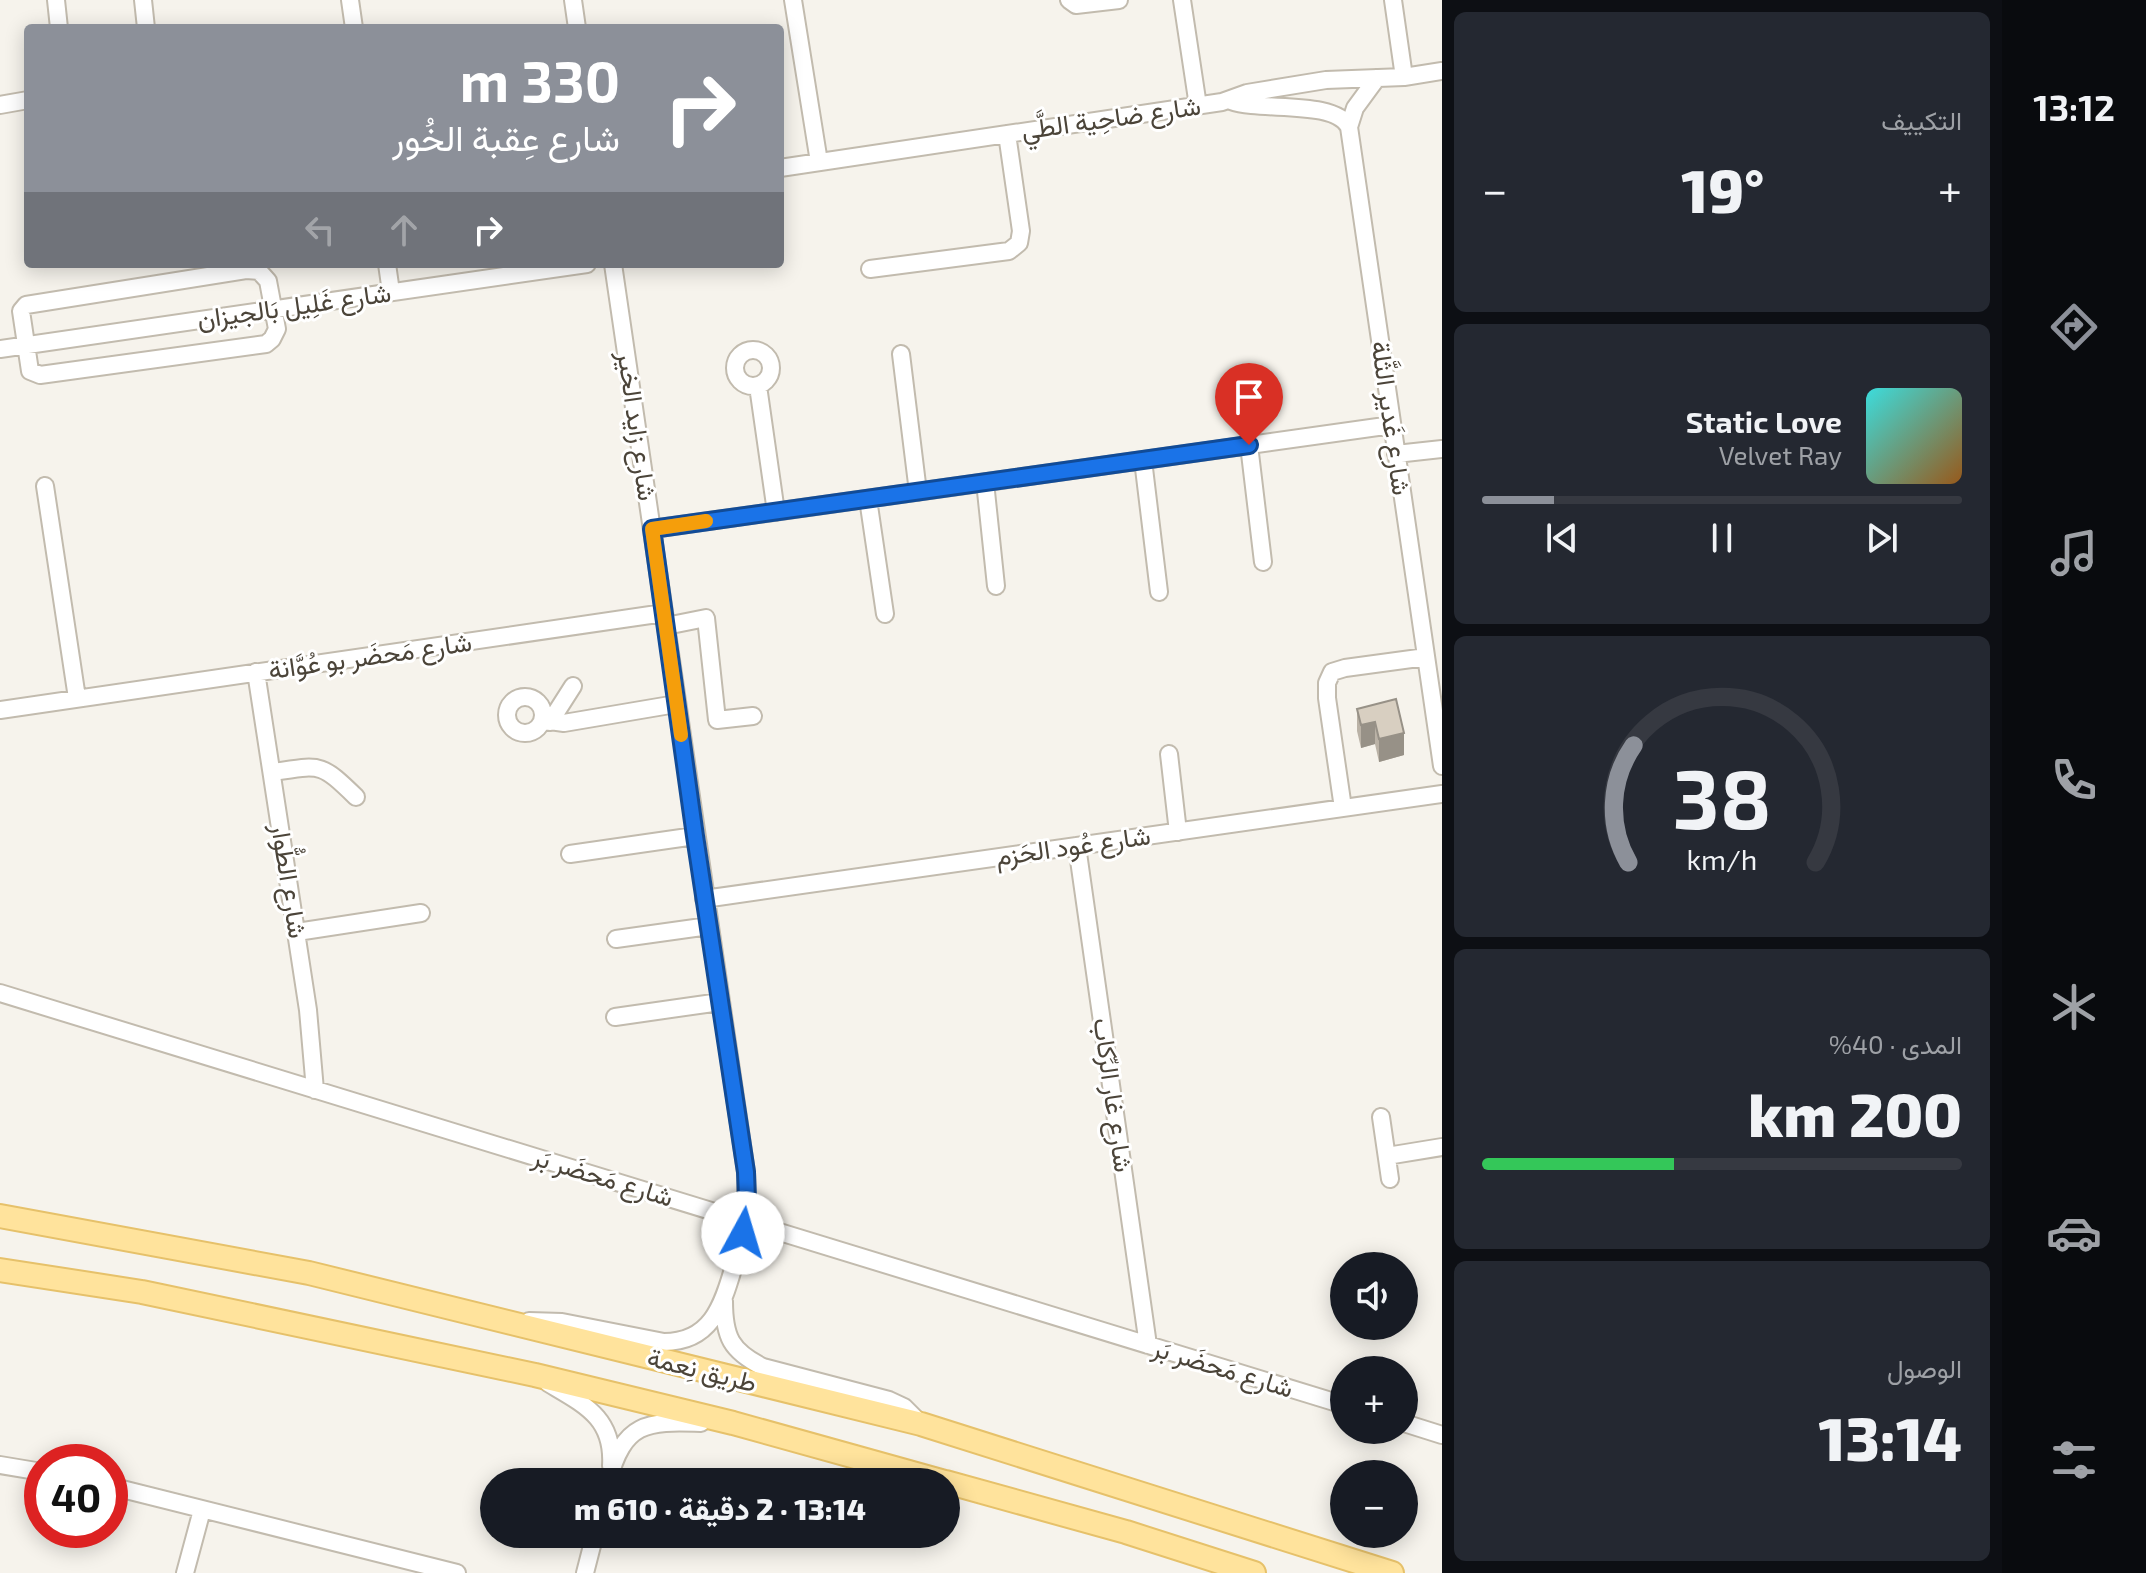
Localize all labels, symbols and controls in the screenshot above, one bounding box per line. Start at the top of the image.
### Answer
text: 330 m [460,46,620,113]
icon: right [648,56,752,160]
text: 13:12 [2033,85,2115,128]
street label: شارع ضاحِية الطَّي [1019,86,1203,151]
text: التكييف [1881,104,1962,135]
text: شارع عِقبة الخُور [392,115,620,158]
text: 19° [1681,153,1764,225]
text: − [1482,162,1508,215]
text: + [1938,162,1962,215]
icon: left [298,208,342,252]
icon: ahead [382,208,426,252]
icon: right [466,208,510,252]
street label: شارع غَلِيل بَالجيزان [195,276,393,337]
icon: directions [2046,299,2102,355]
street label: شارع غَدير الثَّلة [1362,338,1421,498]
street label: شارع زايد الخير [609,348,664,503]
pin [1215,363,1283,445]
icon: arrive [1227,375,1271,419]
text: Static Love [1686,403,1842,439]
text: Velvet Ray [1719,439,1842,470]
icon: previous [1540,516,1584,560]
icon: pause [1700,516,1744,560]
icon: next [1860,516,1904,560]
icon: music [2046,525,2102,581]
street label: شارع مَحضَر بو عُوَّانة [266,625,474,688]
text: 38 [1672,745,1772,845]
icon: phone [2046,752,2102,808]
street label: شارع عُود الحَزم [993,818,1153,875]
street label: شارع الطُّوار [262,820,319,941]
text: km/h [1687,841,1757,876]
icon: climate [2046,979,2102,1035]
street label: شارع غار الرِّكاب [1084,1016,1141,1174]
text: المدى · 40% [1829,1028,1962,1059]
text: 200 km [1748,1077,1962,1149]
street label: شارع مَحضَر بَر [527,1139,678,1215]
position arrow [701,1191,785,1275]
icon: car [2046,1205,2102,1261]
map controls [1330,1252,1418,1548]
button: sound [1330,1252,1418,1340]
street label: شارع مَحضَر بَر [1147,1330,1298,1406]
street label: طريق نِعمة [644,1340,760,1399]
text: الوصول [1887,1352,1962,1383]
button: + [1330,1356,1418,1444]
text: 13:14 [1818,1401,1962,1473]
icon: filters [2046,1432,2102,1488]
speed limit sign: 40 [24,1444,128,1548]
button: − [1330,1460,1418,1548]
text: 13:14 · 2 دقيقة · 610 m [574,1490,866,1526]

